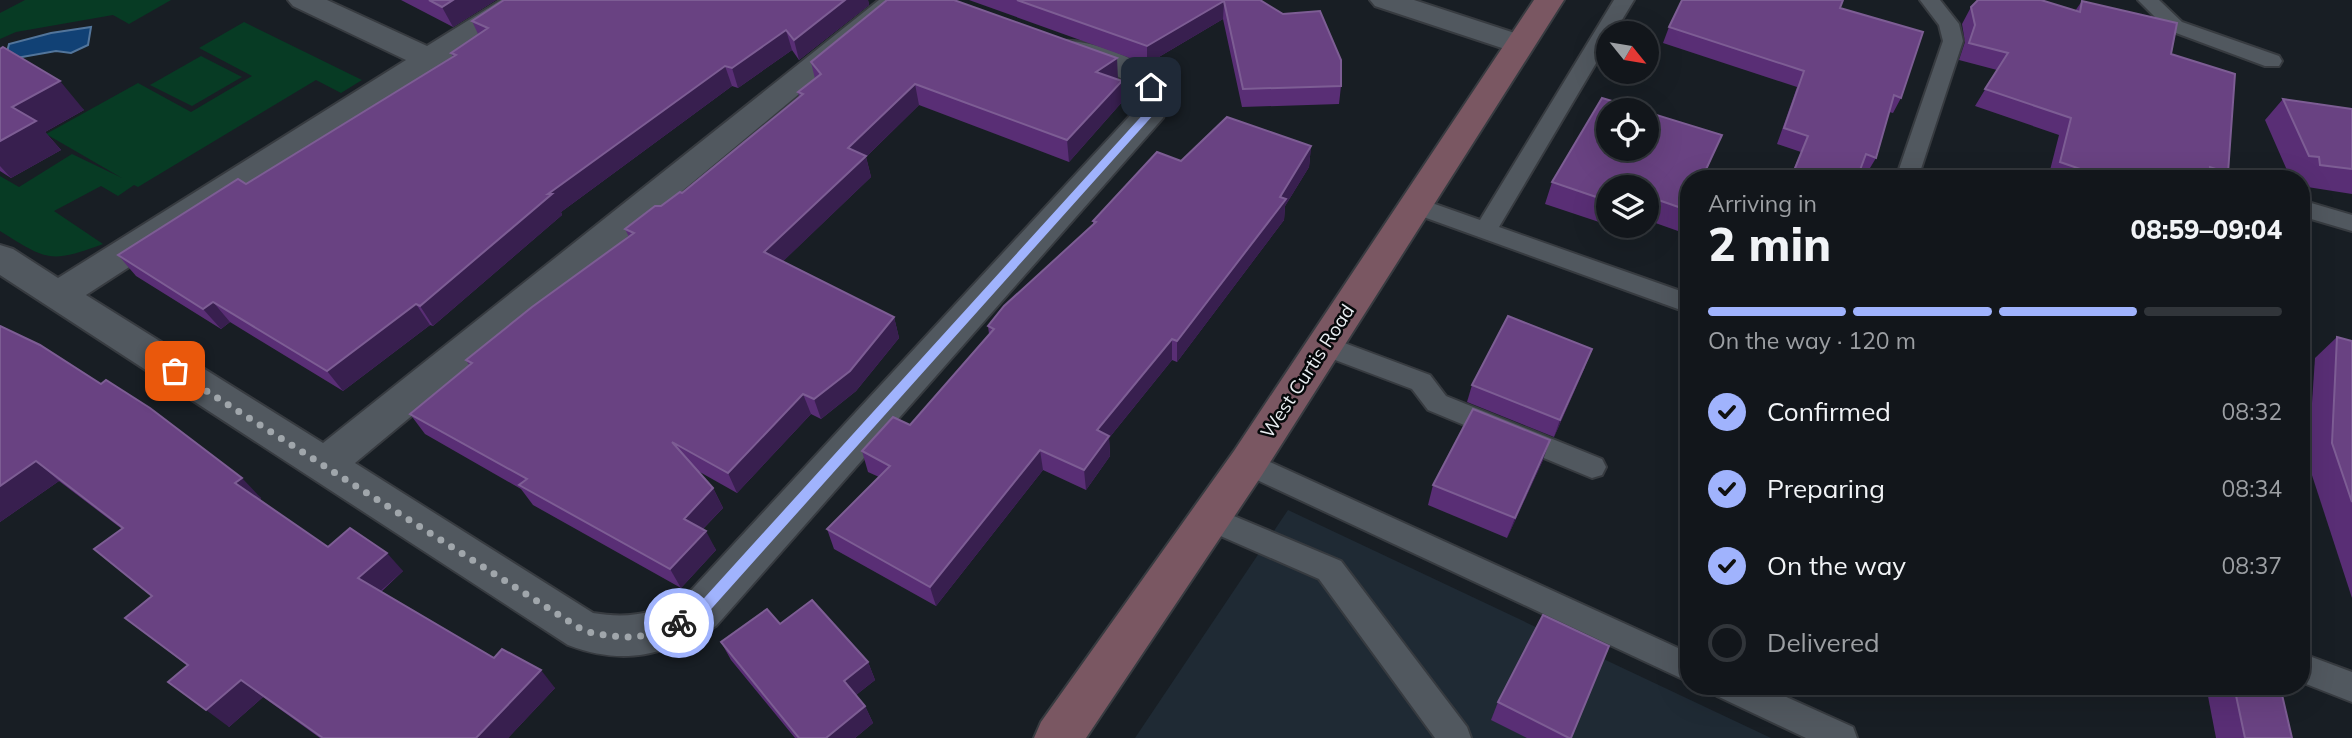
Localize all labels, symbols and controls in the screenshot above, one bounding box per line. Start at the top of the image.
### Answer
north arrow [1596,21,1659,84]
map controls [1596,21,1659,238]
pin [1121,57,1181,117]
icon: home [1132,68,1170,106]
button: locate [1596,98,1659,161]
button: layers [1596,175,1659,238]
text: Arriving in [1708,189,1817,218]
text: 08:59–09:04 [2131,213,2282,246]
text: 2 min [1708,215,1831,273]
street label: West Curtis Road [1255,300,1359,442]
text: On the way · 120 m [1708,326,1916,355]
pin [145,341,205,401]
icon: bag [156,352,194,390]
icon: check [1708,393,1746,431]
text: Confirmed [1767,395,1891,428]
text: 08:32 [2222,397,2282,426]
icon: check [1708,470,1746,508]
text: Preparing [1767,472,1885,505]
text: 08:34 [2222,474,2282,503]
icon: check [1708,547,1746,585]
text: On the way [1767,549,1906,582]
text: 08:37 [2222,551,2282,580]
courier [644,588,714,658]
icon: bike [660,604,698,642]
text: Delivered [1767,626,1880,659]

